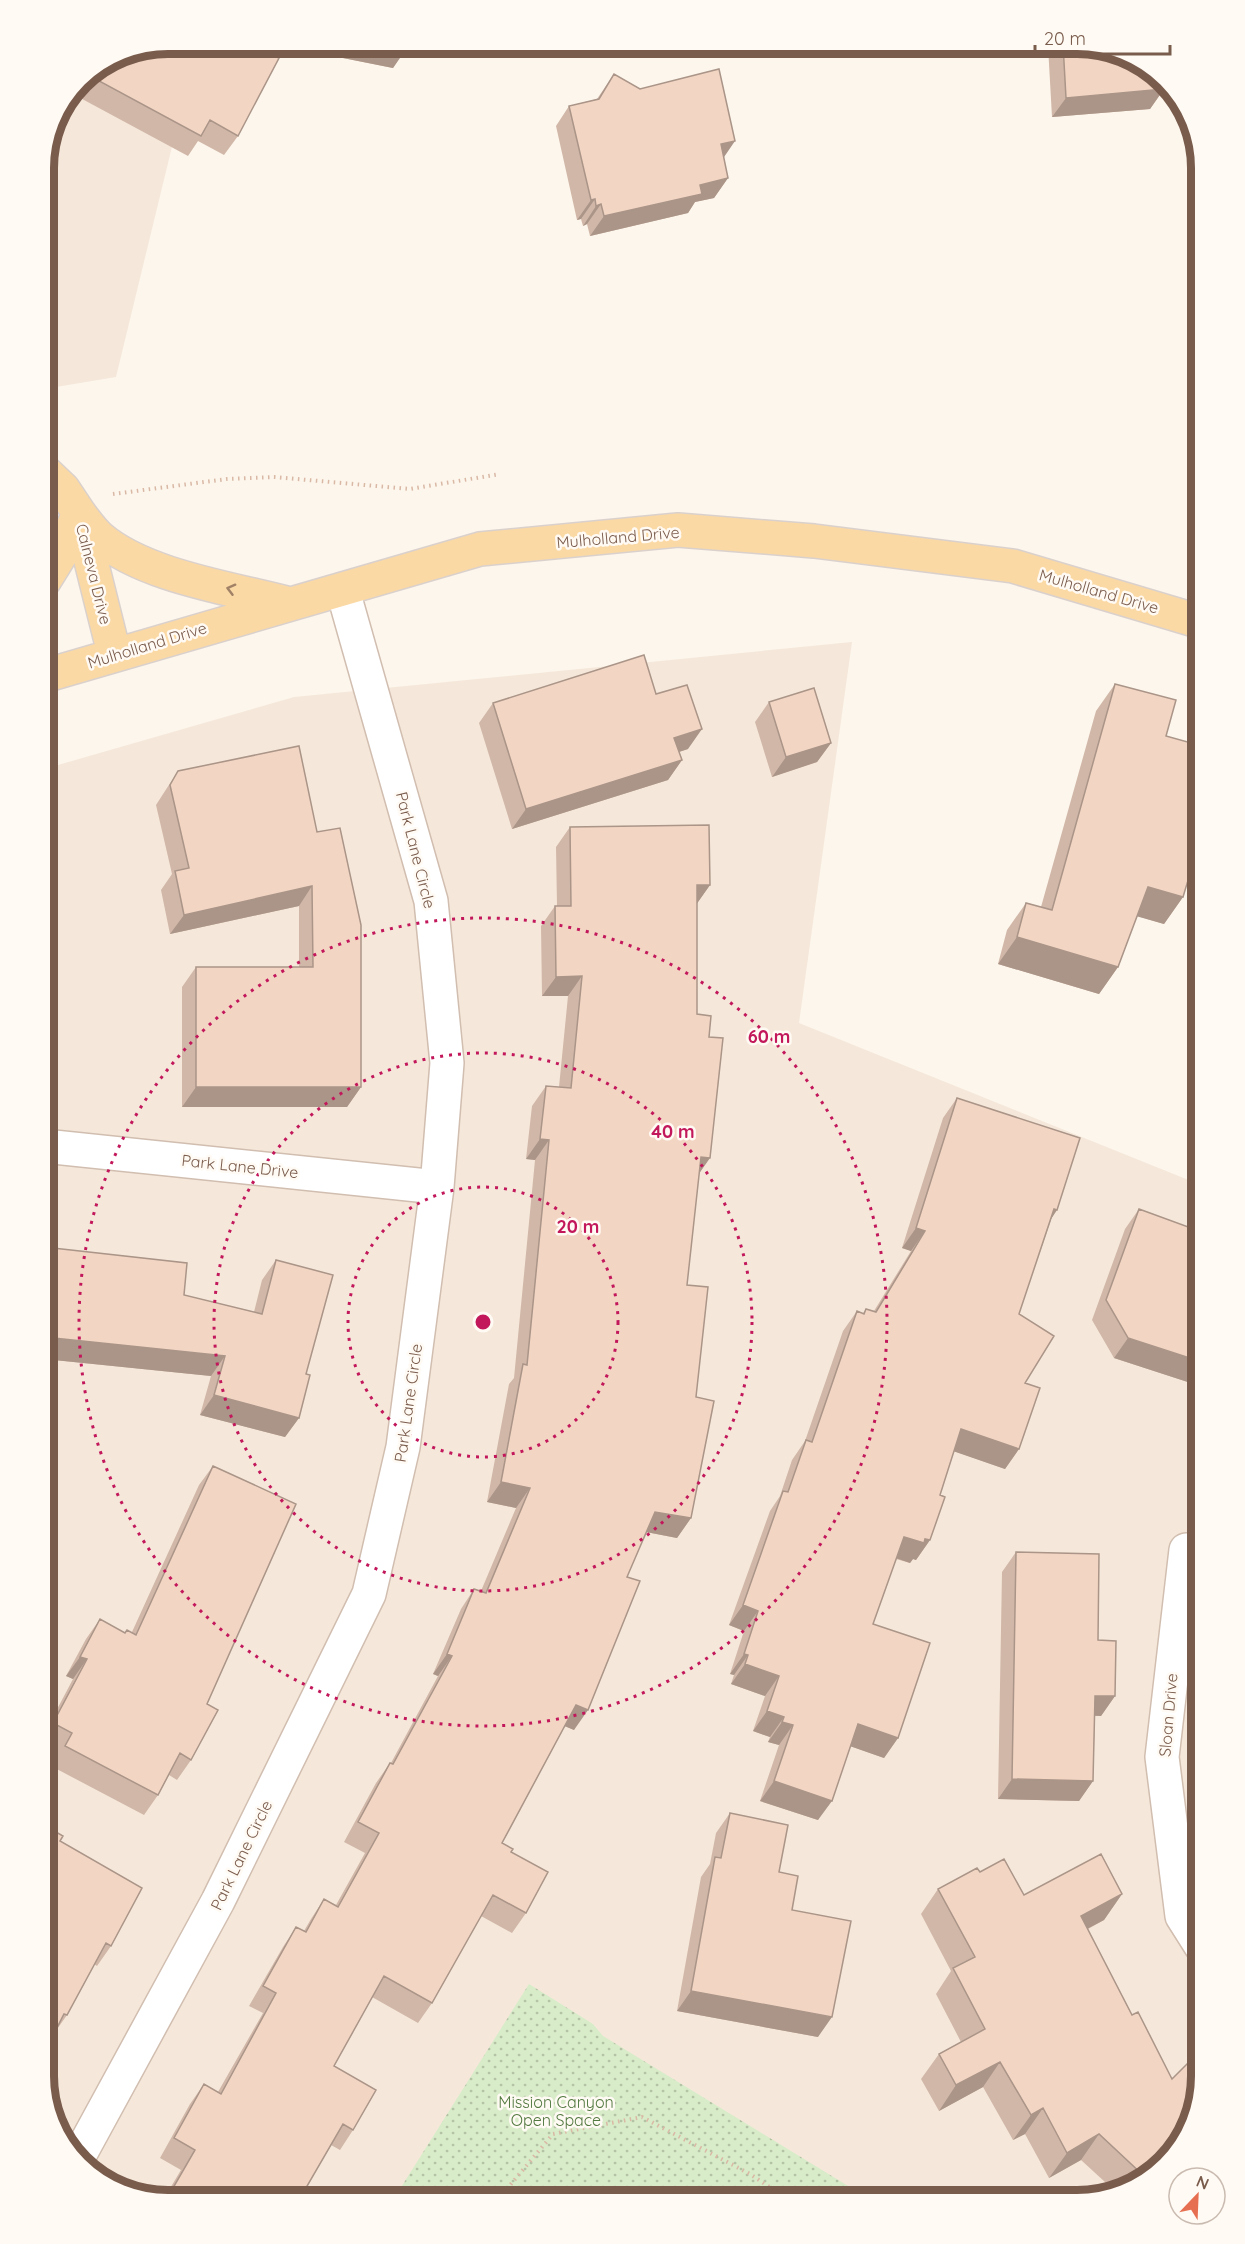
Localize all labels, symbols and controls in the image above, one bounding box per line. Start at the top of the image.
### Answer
scale bar [1035,18,1170,56]
text: 20 m [1044,27,1086,50]
street label: Calneva Drive [72,522,116,626]
street label: Mulholland Drive [556,522,680,552]
street label: Mulholland Drive [1037,564,1161,618]
one-way arrow [226,583,236,596]
street label: Mulholland Drive [85,617,209,673]
street label: Park Lane Circle [392,790,440,910]
text: 60 m [748,1025,790,1048]
text: 40 m [651,1120,695,1143]
street label: Park Lane Drive [180,1150,300,1182]
text: 20 m [557,1215,599,1238]
centre of rings [473,1312,493,1332]
street label: Park Lane Circle [390,1342,426,1464]
street label: Sloan Drive [1154,1672,1182,1758]
street label: Park Lane Circle [206,1797,276,1913]
park label: Mission Canyon Open Space [498,2092,614,2130]
north arrow [1167,2166,1227,2226]
text: N [1194,2171,1212,2194]

